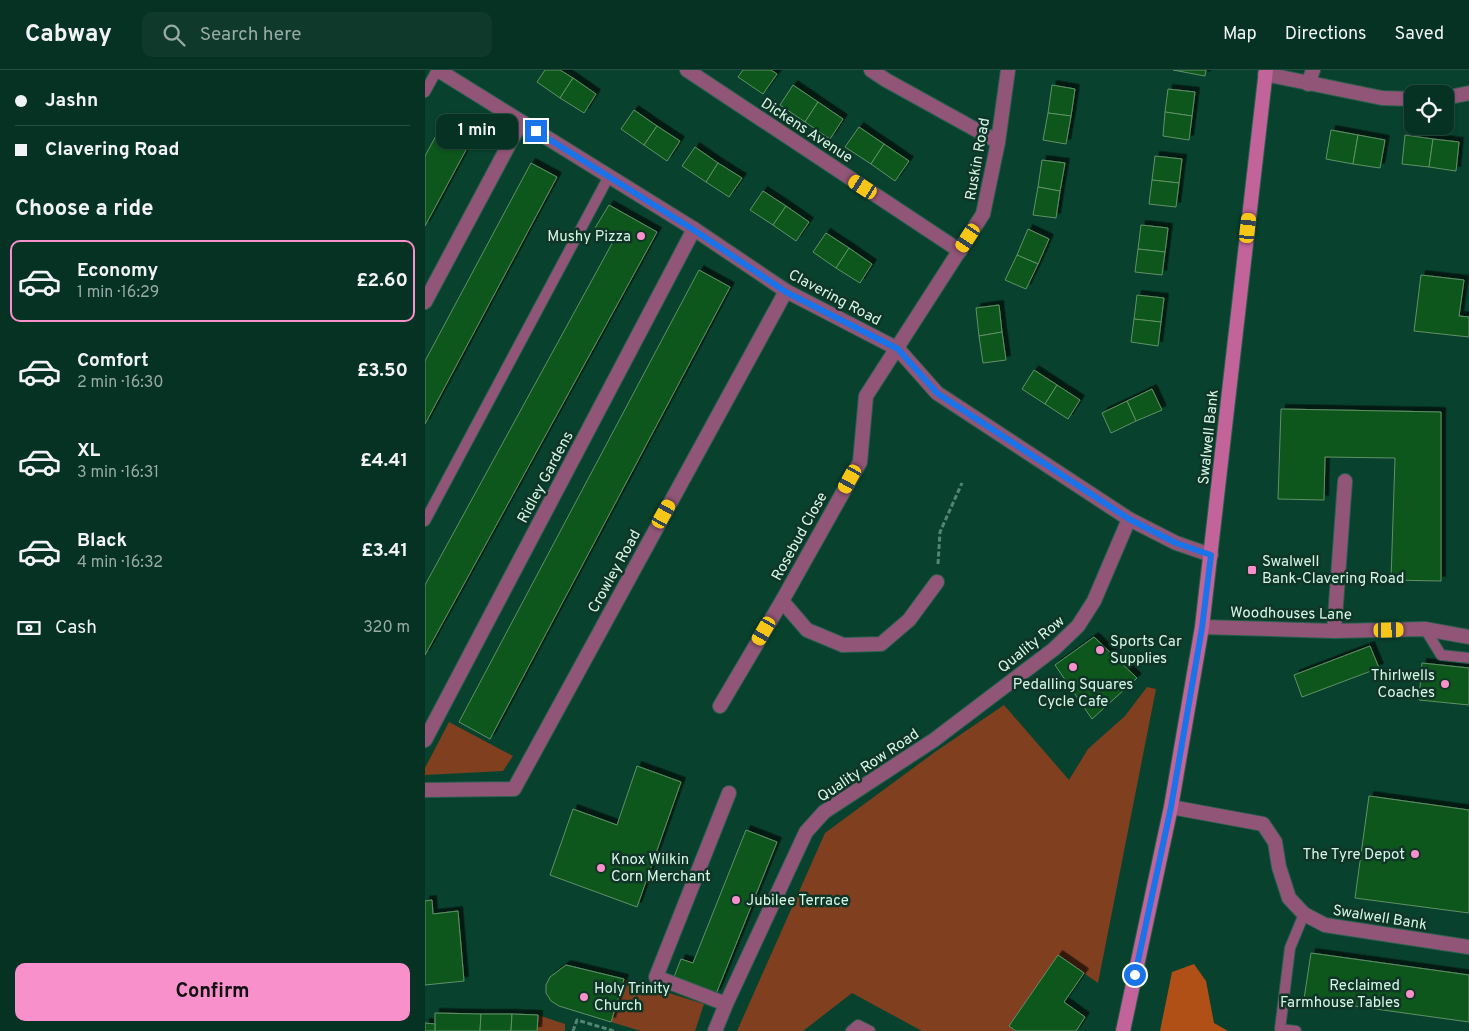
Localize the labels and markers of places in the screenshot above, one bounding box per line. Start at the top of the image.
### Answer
place label: Mushy Pizza [547,228,631,247]
marker: Mushy Pizza [635,230,647,242]
place label: Swalwell Bank-Clavering Road [1262,553,1404,589]
marker: Swalwell Bank-Clavering Road [1246,564,1258,576]
place label: Sports Car Supplies [1110,633,1182,669]
marker: Sports Car Supplies [1094,644,1106,656]
marker: Pedalling Squares Cycle Cafe [1067,661,1079,673]
place label: Thirlwells Coaches [1371,667,1435,703]
place label: Pedalling Squares Cycle Cafe [1013,676,1133,712]
marker: Thirlwells Coaches [1439,678,1451,690]
place label: The Tyre Depot [1302,846,1405,865]
marker: The Tyre Depot [1409,848,1421,860]
place label: Knox Wilkin Corn Merchant [611,851,711,887]
marker: Knox Wilkin Corn Merchant [595,862,607,874]
place label: Jubilee Terrace [746,892,849,911]
marker: Jubilee Terrace [730,894,742,906]
place label: Reclaimed Farmhouse Tables [1280,977,1400,1013]
place label: Holy Trinity Church [594,980,670,1016]
marker: Reclaimed Farmhouse Tables [1404,988,1416,1000]
marker: Holy Trinity Church [578,991,590,1003]

